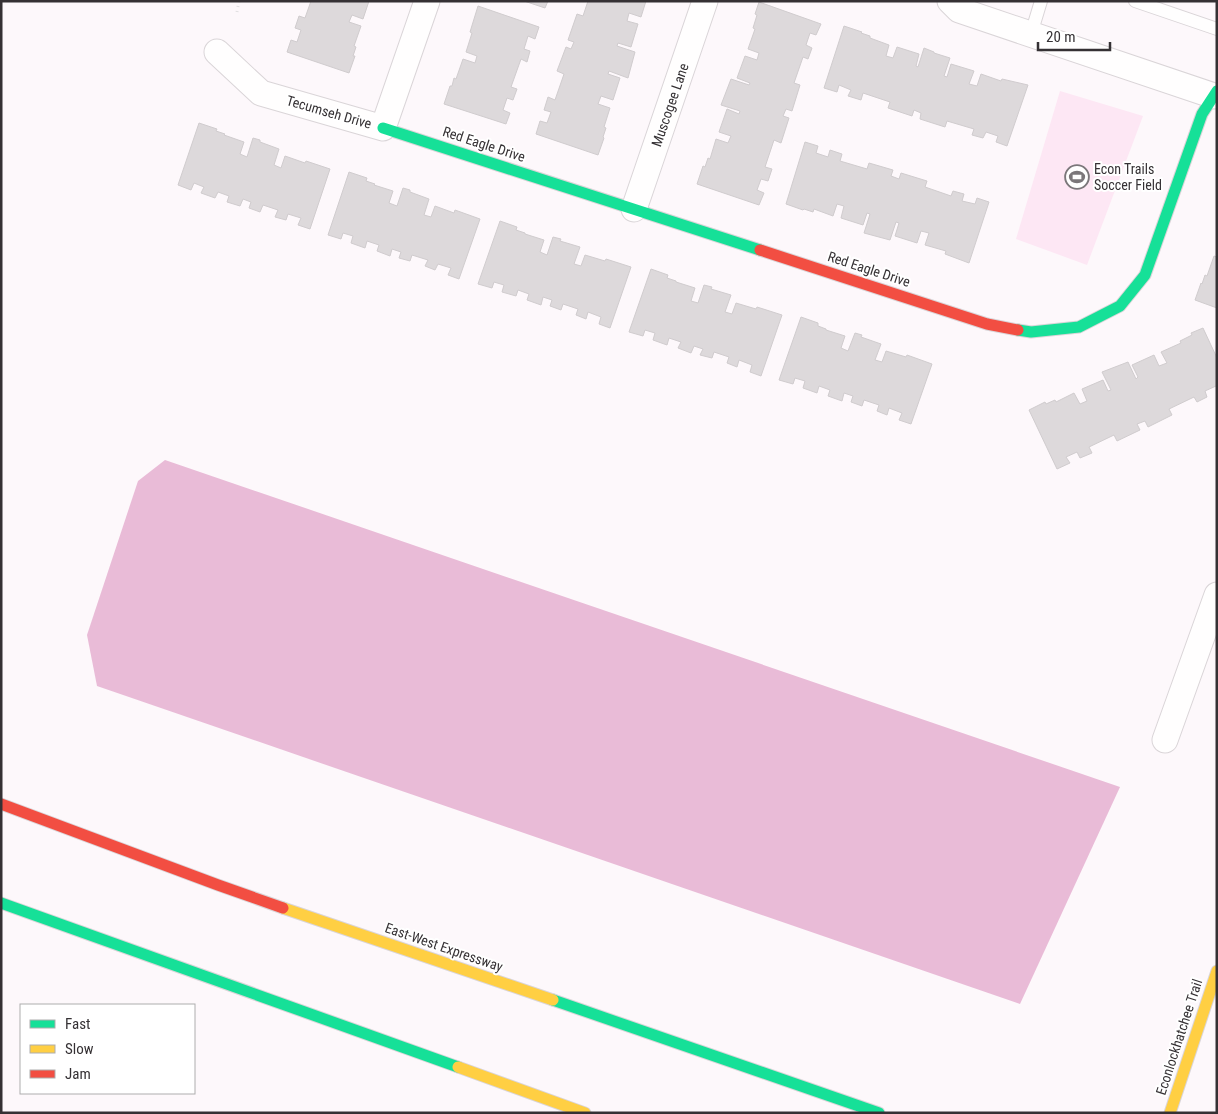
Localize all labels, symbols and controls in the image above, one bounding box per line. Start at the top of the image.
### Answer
scale bar [1038,20,1110,52]
text: 20 m [1046,28,1076,46]
street label: Muscogee Lane [648,61,692,149]
street label: Tecumseh Drive [285,92,374,132]
street label: Red Eagle Drive [441,123,528,165]
place label: Econ Trails Soccer Field [1094,161,1162,193]
sports icon: Econ Trails Soccer Field [1064,164,1090,190]
street label: Red Eagle Drive [826,248,913,290]
street label: East-West Expressway [383,919,505,975]
street label: Econlockhatchee Trail [1153,977,1205,1097]
legend [20,1004,195,1094]
text: Fast [65,1015,90,1033]
text: Slow [65,1040,94,1058]
text: Jam [65,1065,91,1083]

